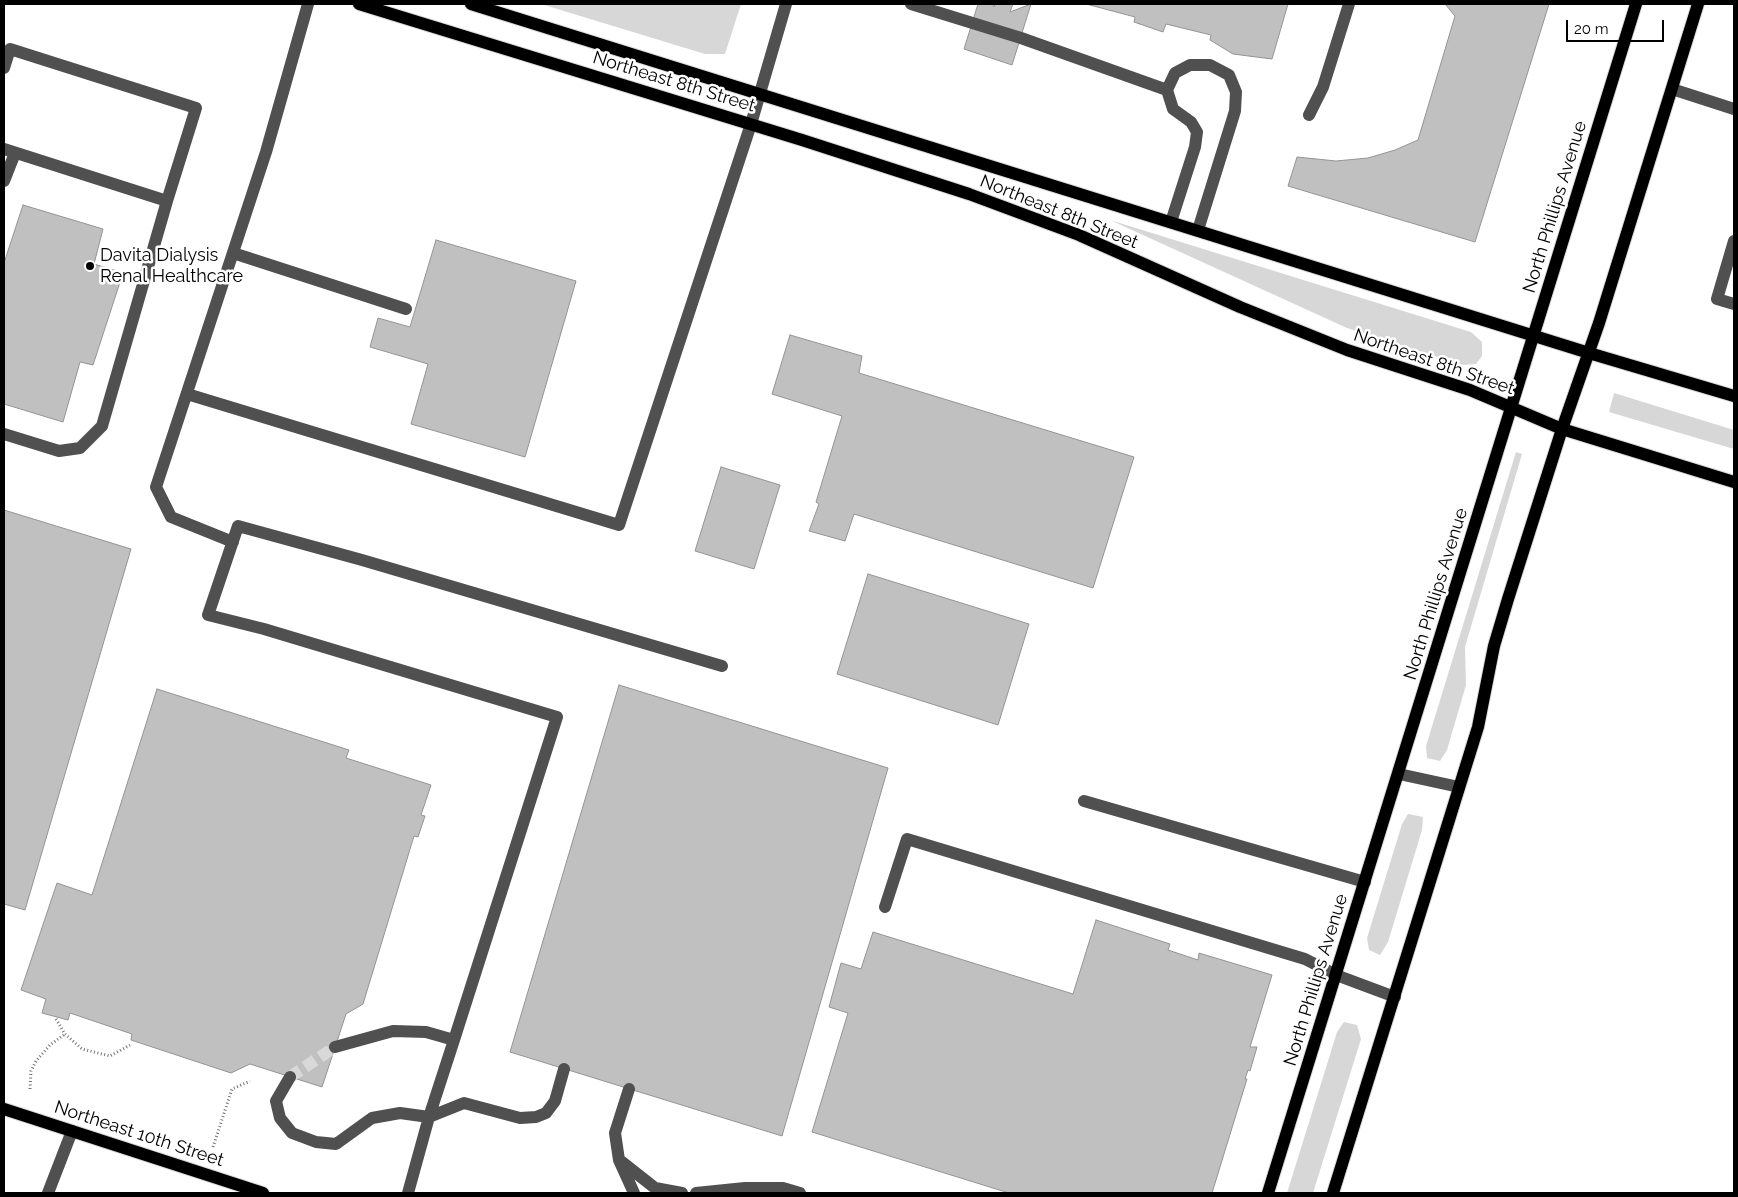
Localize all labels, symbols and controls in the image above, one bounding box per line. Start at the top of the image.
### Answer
scale bar [1568,10,1666,42]
text: 20 m [1574,20,1609,38]
street label: Northeast 8th Street [590,47,758,117]
street label: North Phillips Avenue [1519,118,1591,296]
street label: Northeast 8th Street [977,170,1141,254]
place label: Davita Dialysis Renal Healthcare [100,245,243,288]
marker: Davita Dialysis Renal Healthcare [84,260,96,272]
street label: Northeast 8th Street [1351,324,1517,400]
street label: North Phillips Avenue [1400,505,1472,683]
street label: North Phillips Avenue [1280,891,1352,1069]
street label: Northeast 10th Street [52,1096,226,1172]

